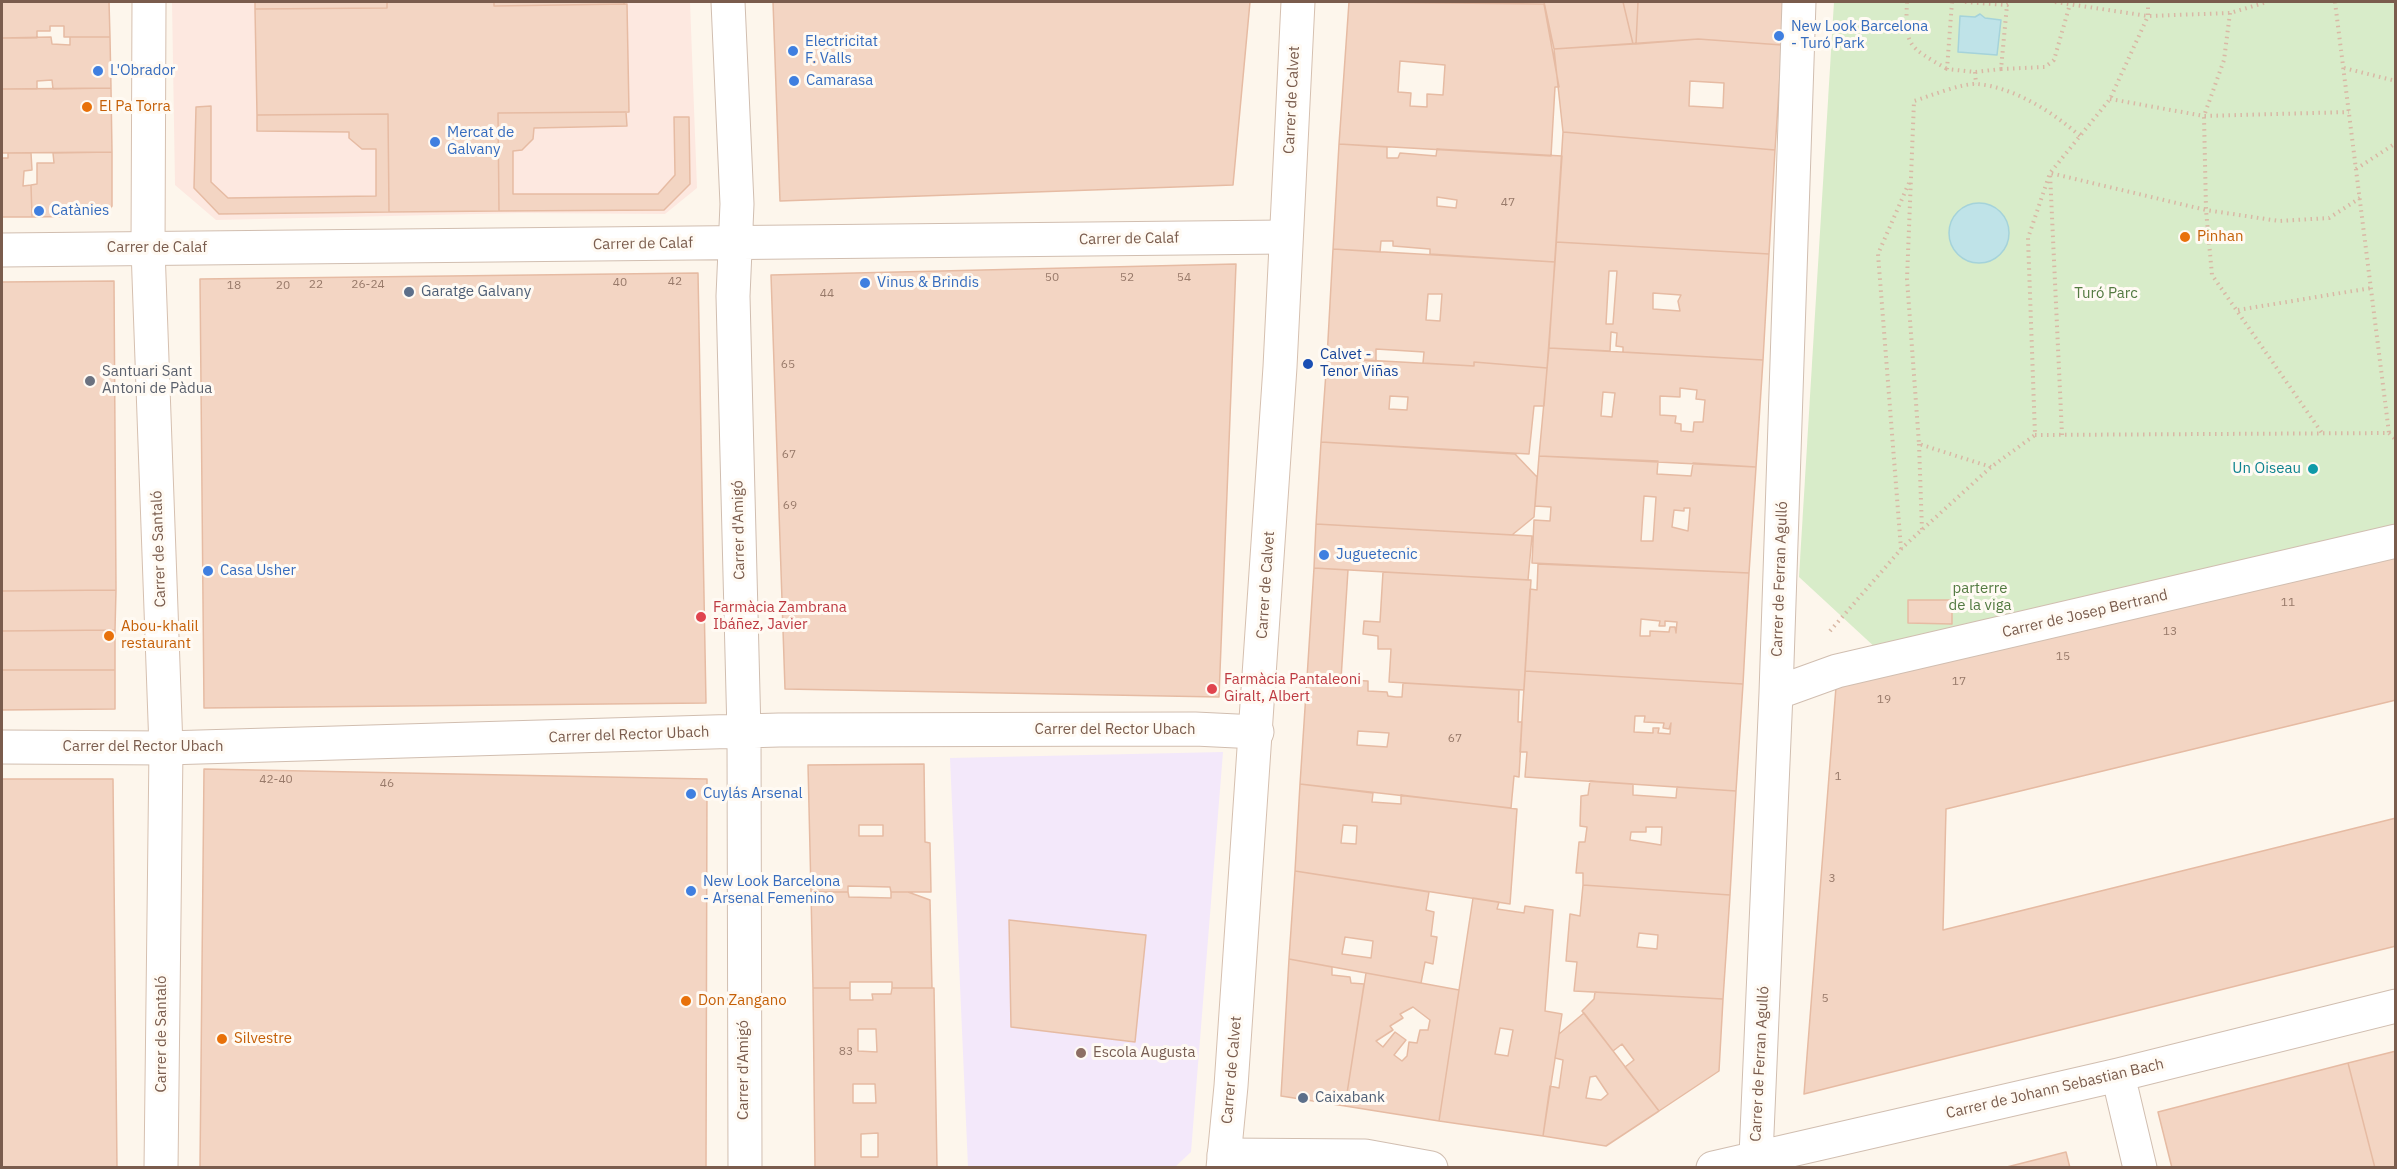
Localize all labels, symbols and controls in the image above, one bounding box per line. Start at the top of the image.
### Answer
place label: New Look Barcelona - Turó Park [1791,18,1928,53]
marker: New Look Barcelona - Turó Park [1772,29,1786,43]
place label: Electricitat F. Valls [805,33,878,68]
marker: Electricitat F. Valls [786,44,800,58]
street label: Carrer de Calvet [1280,46,1304,154]
place label: L'Obrador [110,62,175,80]
marker: L'Obrador [91,64,105,78]
place label: Camarasa [806,72,873,90]
marker: Camarasa [787,74,801,88]
place label: El Pa Torra [99,98,171,116]
marker: El Pa Torra [80,100,94,114]
place label: Mercat de Galvany [447,124,514,159]
marker: Mercat de Galvany [428,135,442,149]
house number: 47 [1501,196,1515,210]
place label: Catànies [51,202,109,220]
marker: Catànies [32,204,46,218]
place label: Pinhan [2197,228,2243,246]
street label: Carrer de Calaf [1079,229,1179,249]
marker: Pinhan [2178,230,2192,244]
street label: Carrer de Calaf [593,234,693,254]
street label: Carrer de Calaf [107,239,207,257]
house number: 50 [1045,271,1059,285]
house number: 52 [1120,271,1134,285]
house number: 54 [1177,271,1191,285]
place label: Vinus & Brindis [877,274,979,292]
house number: 42 [668,275,682,289]
house number: 40 [613,276,627,290]
marker: Vinus & Brindis [858,276,872,290]
house number: 22 [309,278,323,292]
house number: 26-24 [351,278,385,292]
house number: 18 [227,279,241,293]
house number: 20 [276,279,290,293]
place label: Garatge Galvany [421,283,531,301]
marker: Garatge Galvany [402,285,416,299]
park label: Turó Parc [2074,285,2138,303]
house number: 44 [820,287,834,301]
place label: Calvet - Tenor Viñas [1320,346,1399,381]
marker: Calvet - Tenor Viñas [1301,357,1315,371]
house number: 65 [781,358,795,372]
place label: Santuari Sant Antoni de Pàdua [102,363,212,398]
marker: Santuari Sant Antoni de Pàdua [83,374,97,388]
house number: 67 [782,448,796,462]
place label: Un Oiseau [2232,460,2301,478]
marker: Un Oiseau [2306,462,2320,476]
street label: Carrer d'Amigó [729,480,749,580]
street label: Carrer de Santaló [148,490,170,608]
house number: 69 [783,499,797,513]
street label: Carrer de Ferran Agulló [1768,501,1792,657]
street label: Carrer de Calvet [1253,530,1279,640]
place label: Juguetecnic [1336,546,1418,564]
marker: Juguetecnic [1317,548,1331,562]
place label: Casa Usher [220,562,296,580]
marker: Casa Usher [201,564,215,578]
park label: parterre de la viga [1948,580,2012,615]
street label: Carrer de Josep Bertrand [2000,586,2170,642]
house number: 11 [2281,596,2295,610]
place label: Farmàcia Zambrana Ibáñez, Javier [713,599,847,634]
marker: Farmàcia Zambrana Ibáñez, Javier [694,610,708,624]
place label: Abou-khalil restaurant [121,618,199,653]
house number: 13 [2163,625,2177,639]
marker: Abou-khalil restaurant [102,629,116,643]
house number: 15 [2056,650,2070,664]
place label: Farmàcia Pantaleoni Giralt, Albert [1224,671,1361,706]
house number: 17 [1952,675,1966,689]
marker: Farmàcia Pantaleoni Giralt, Albert [1205,682,1219,696]
house number: 19 [1877,693,1891,707]
street label: Carrer del Rector Ubach [1035,721,1195,739]
street label: Carrer del Rector Ubach [548,723,710,747]
house number: 67 [1448,732,1462,746]
street label: Carrer del Rector Ubach [63,738,223,756]
house number: 1 [1834,770,1842,784]
house number: 42-40 [259,773,293,787]
house number: 46 [380,777,394,791]
place label: Cuylás Arsenal [703,785,803,803]
marker: Cuylás Arsenal [684,787,698,801]
house number: 3 [1828,872,1836,886]
place label: New Look Barcelona - Arsenal Femenino [703,873,840,908]
marker: New Look Barcelona - Arsenal Femenino [684,884,698,898]
street label: Carrer de Santaló [153,975,171,1093]
street label: Carrer de Ferran Agulló [1747,986,1773,1142]
place label: Don Zangano [698,992,787,1010]
house number: 5 [1821,992,1829,1006]
marker: Don Zangano [679,994,693,1008]
street label: Carrer de Calvet [1218,1015,1246,1125]
street label: Carrer d'Amigó [735,1020,753,1120]
place label: Silvestre [234,1030,292,1048]
marker: Silvestre [215,1032,229,1046]
place label: Escola Augusta [1093,1044,1196,1062]
house number: 83 [839,1045,853,1059]
marker: Escola Augusta [1074,1046,1088,1060]
street label: Carrer de Johann Sebastian Bach [1944,1055,2166,1123]
place label: Caixabank [1315,1089,1385,1107]
marker: Caixabank [1296,1091,1310,1105]

